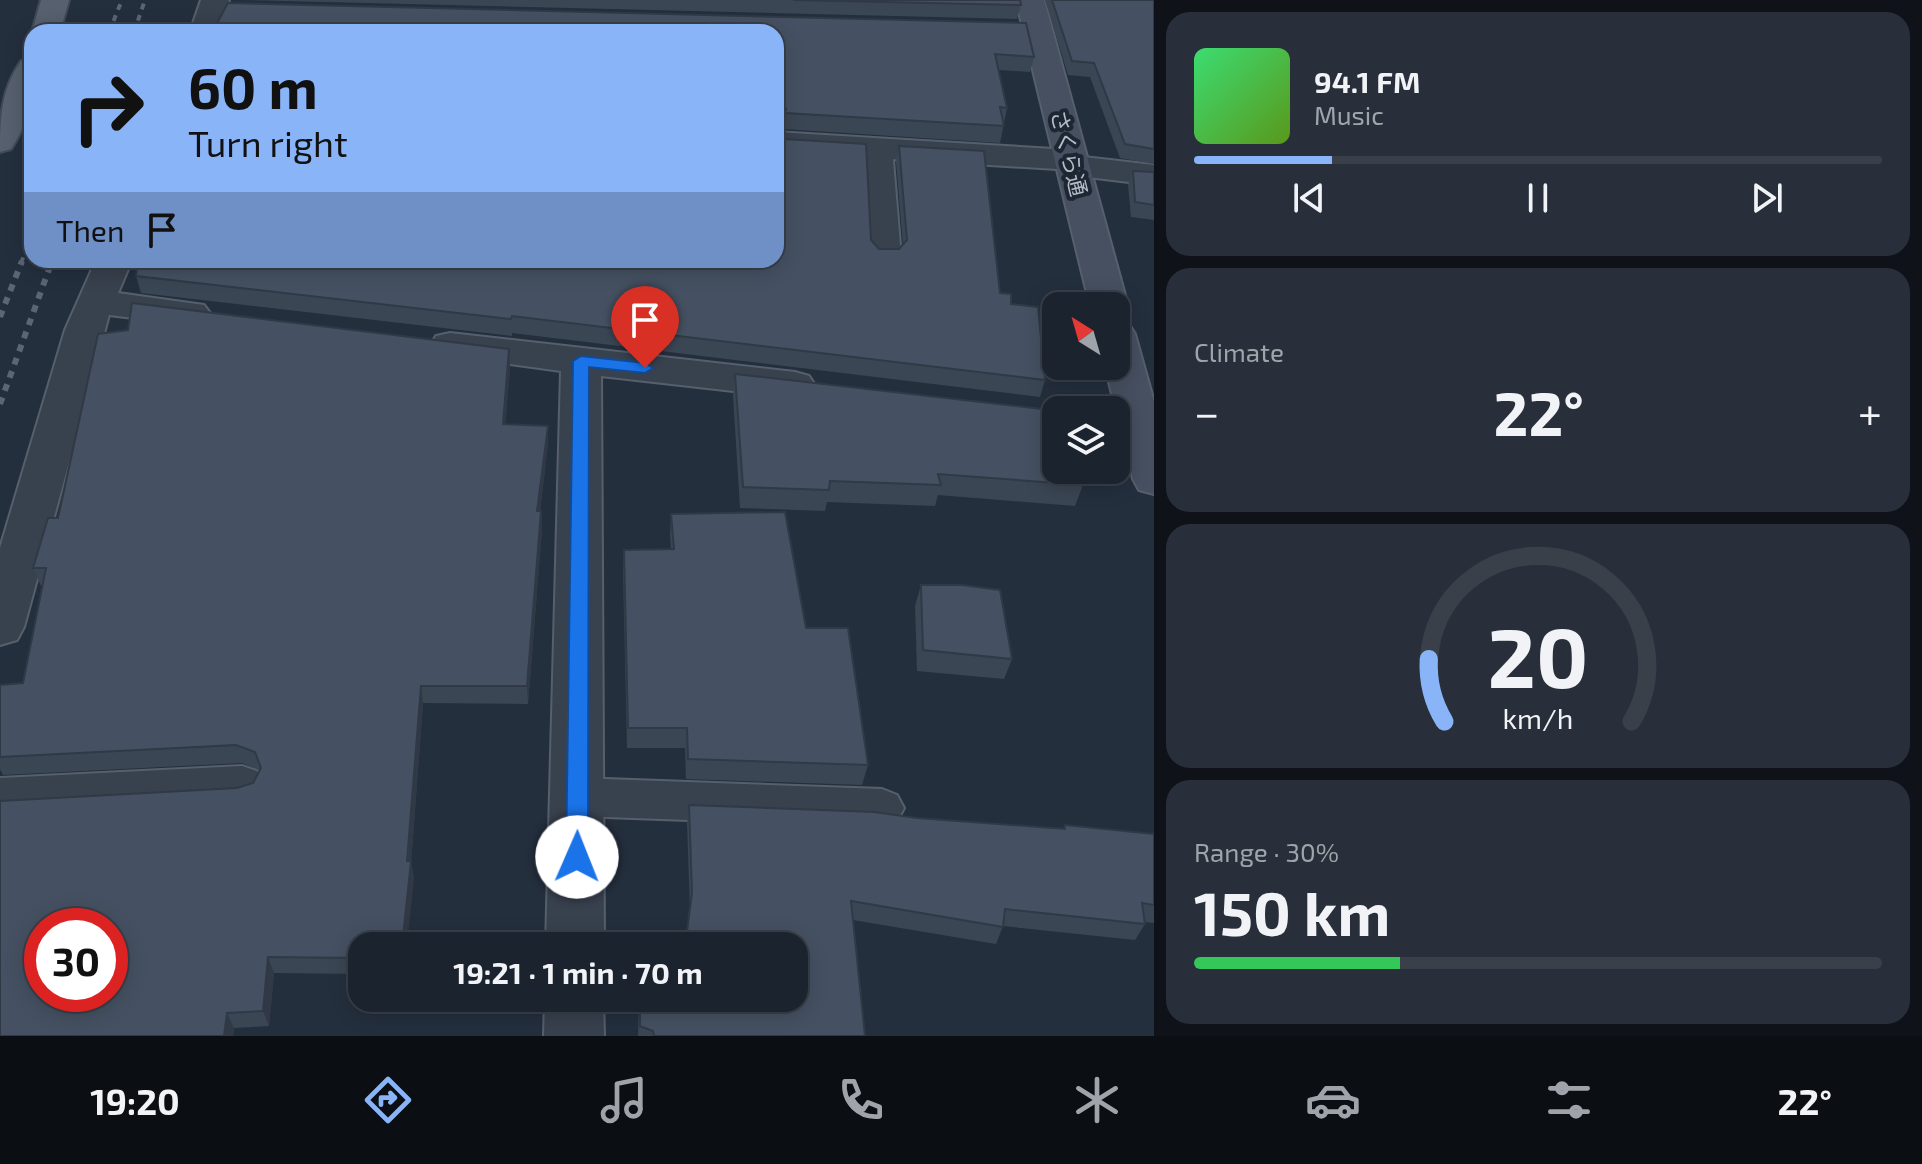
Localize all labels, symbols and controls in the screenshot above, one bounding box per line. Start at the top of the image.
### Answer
text: 60 m [188,53,318,120]
icon: right [56,56,160,160]
text: 94.1 FM [1314,63,1420,99]
text: Music [1314,99,1384,130]
street label: さくら通 [1047,107,1093,199]
text: Turn right [188,121,348,164]
icon: previous [1287,176,1331,220]
icon: pause [1516,176,1560,220]
icon: next [1745,176,1789,220]
icon: arrive [140,208,184,252]
text: Then [56,212,124,248]
pin [611,286,679,368]
north arrow [1042,292,1130,380]
map controls [1042,292,1130,484]
icon: arrive [623,298,667,342]
text: Climate [1194,336,1284,367]
text: 22° [1494,376,1584,448]
text: − [1194,385,1220,438]
text: + [1858,385,1882,438]
button: layers [1042,396,1130,484]
text: 20 [1488,605,1588,705]
text: km/h [1503,700,1573,735]
position arrow [535,815,619,899]
text: Range · 30% [1194,836,1339,867]
text: 150 km [1194,876,1390,948]
speed limit sign: 30 [24,908,128,1012]
text: 19:21 · 1 min · 70 m [453,954,703,990]
icon: directions [360,1072,416,1128]
icon: music [596,1072,652,1128]
icon: phone [833,1072,889,1128]
icon: climate [1069,1072,1125,1128]
icon: car [1305,1072,1361,1128]
icon: filters [1541,1072,1597,1128]
text: 19:20 [90,1079,180,1122]
text: 22° [1778,1079,1832,1122]

